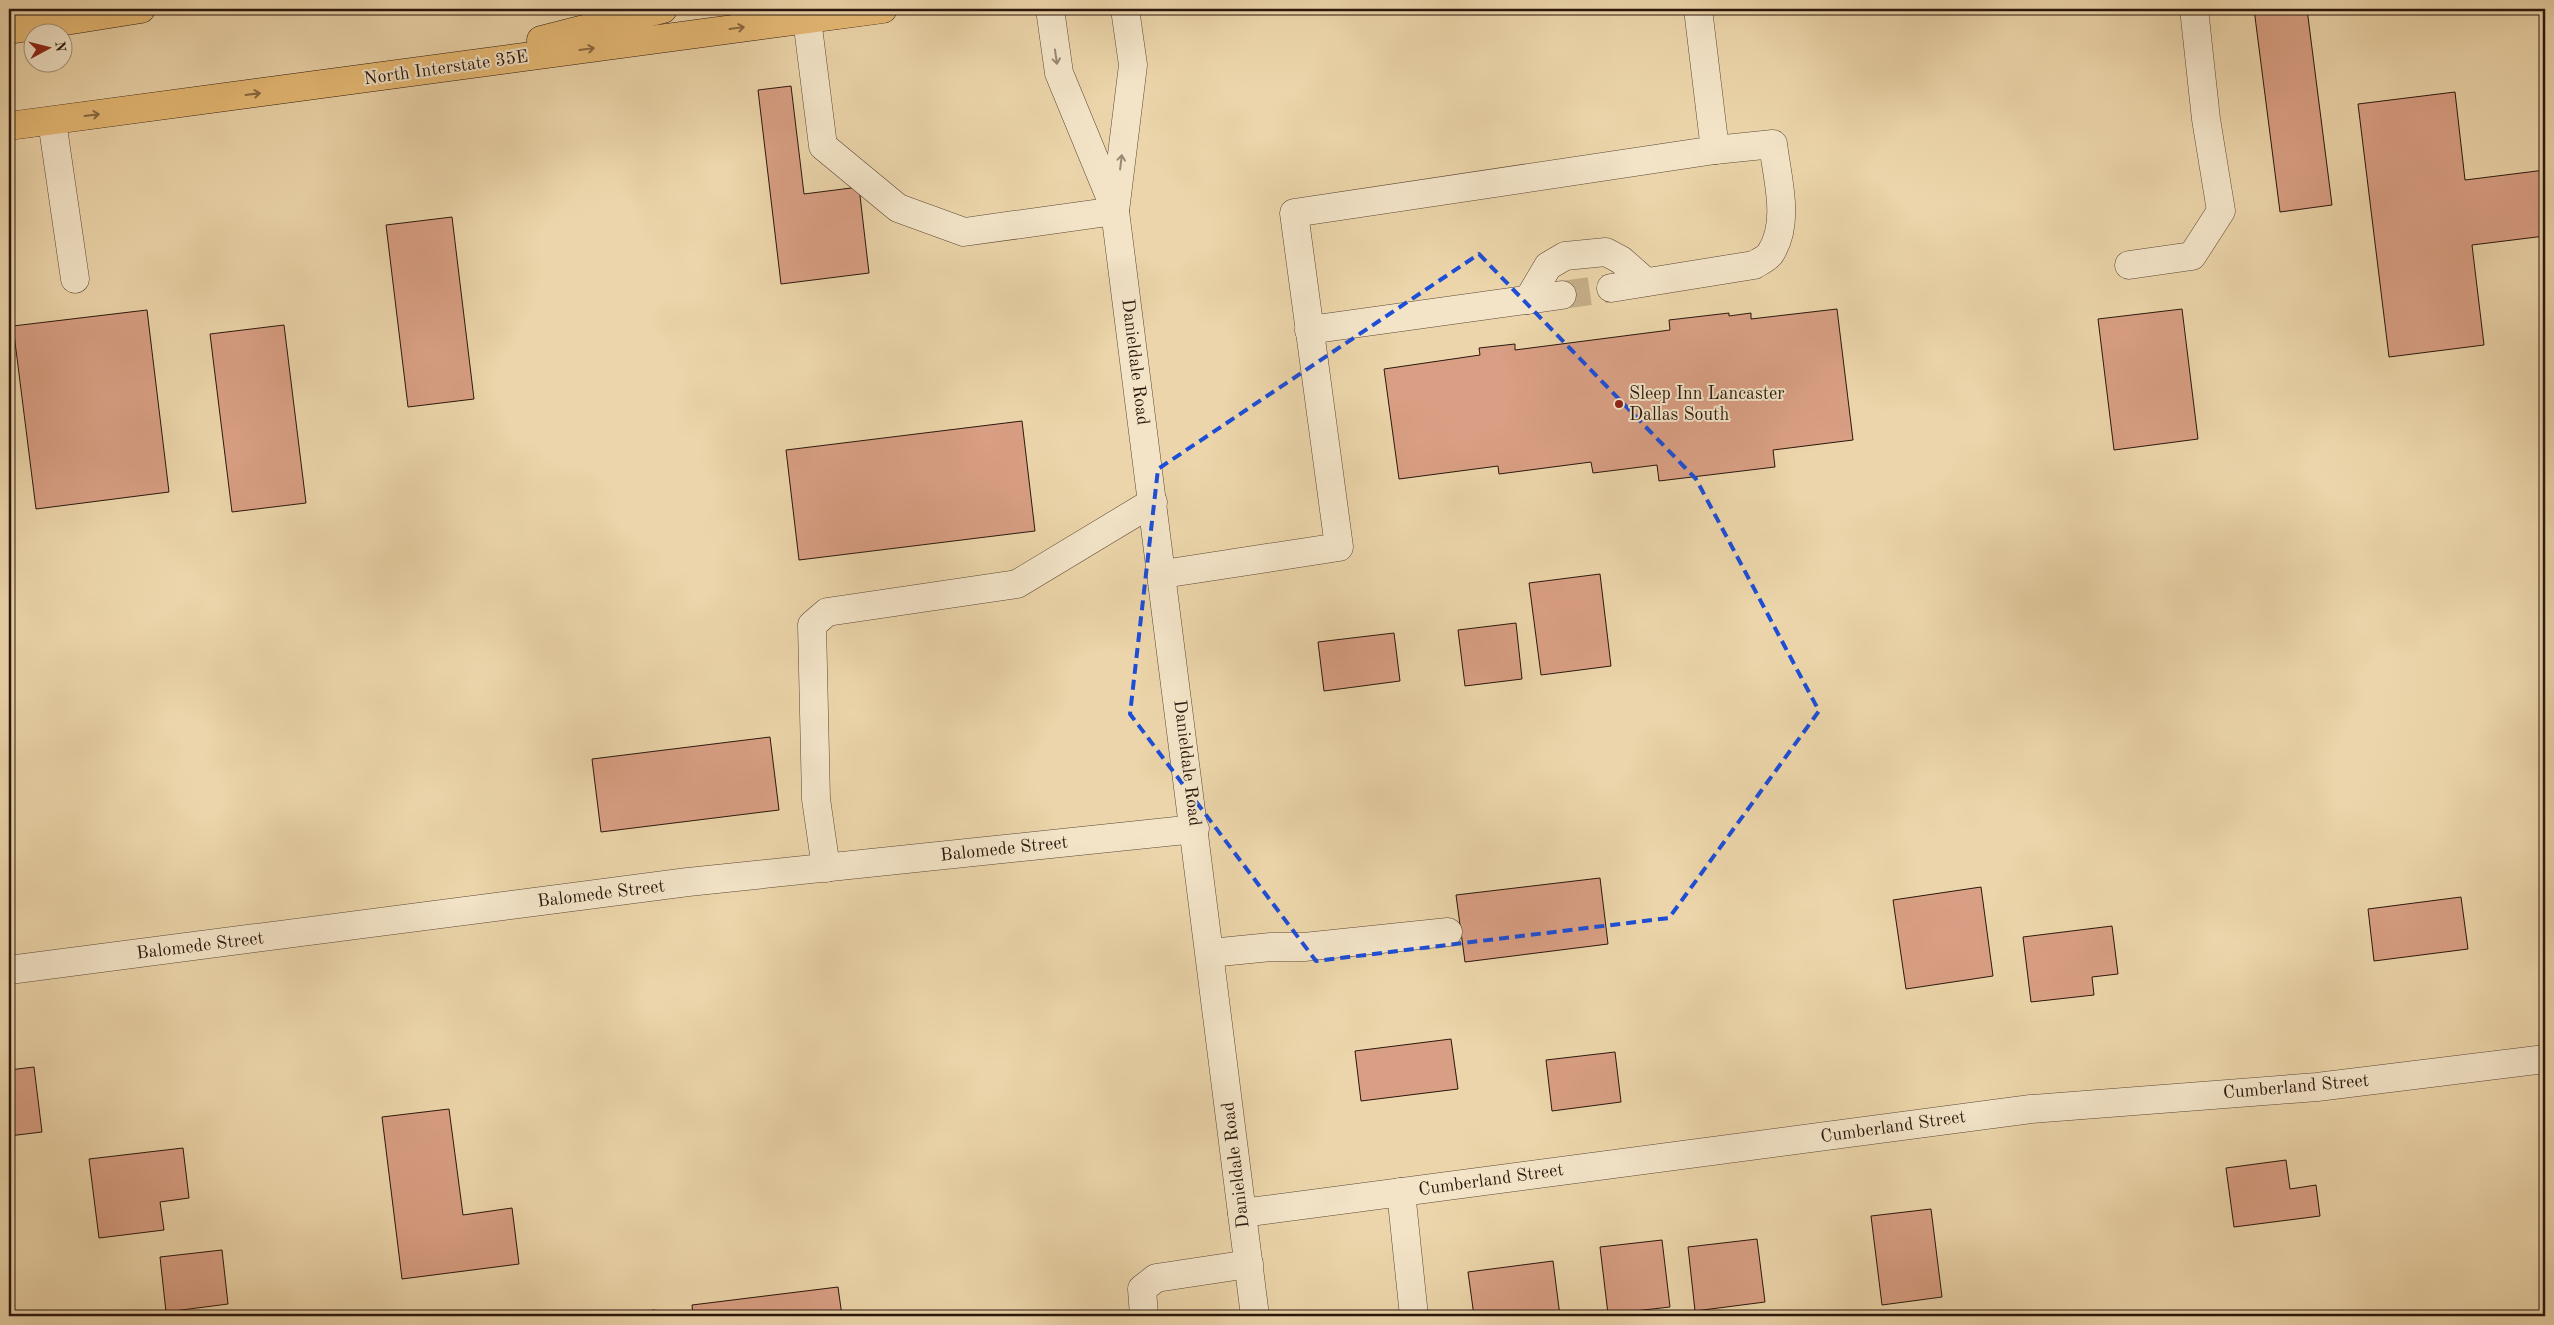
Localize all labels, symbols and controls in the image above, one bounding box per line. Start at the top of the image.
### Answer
north arrow [22,22,72,72]
one-way arrow [729,23,745,33]
text: N [52,40,68,53]
one-way arrow [579,44,595,54]
street label: North Interstate 35E [363,48,529,88]
one-way arrow [1052,49,1062,65]
one-way arrow [245,89,261,99]
one-way arrow [83,110,99,120]
one-way arrow [1116,155,1126,171]
street label: Danieldale Road [1118,298,1152,426]
place label: Sleep Inn Lancaster Dallas South [1629,385,1785,424]
marker: Sleep Inn Lancaster Dallas South [1613,398,1625,410]
street label: Danieldale Road [1170,699,1204,827]
street label: Balomede Street [939,833,1069,865]
street label: Balomede Street [536,877,666,911]
street label: Balomede Street [135,929,265,963]
street label: Cumberland Street [2222,1072,2370,1102]
street label: Danieldale Road [1219,1101,1253,1229]
street label: Cumberland Street [1819,1108,1967,1146]
street label: Cumberland Street [1417,1161,1565,1199]

